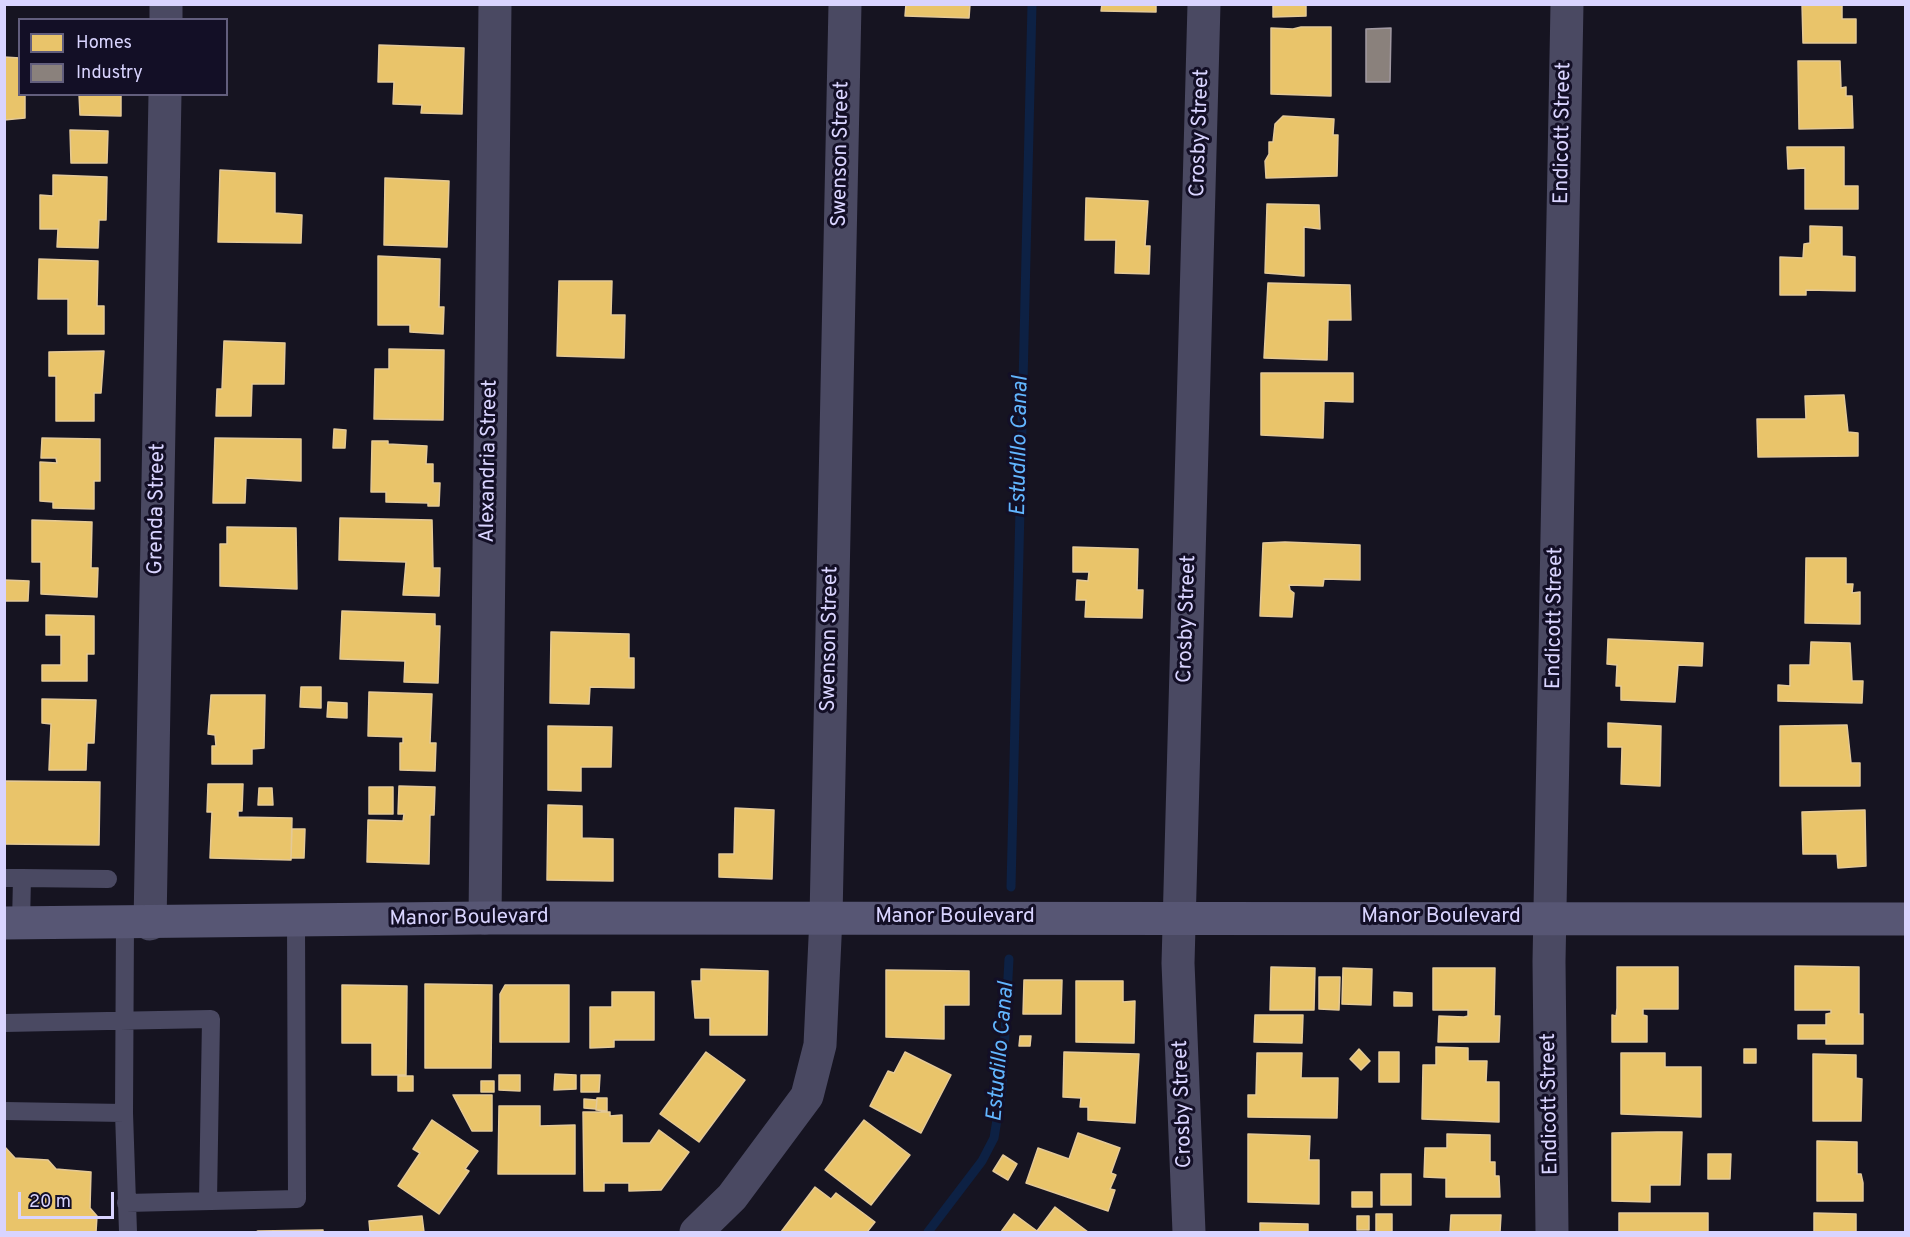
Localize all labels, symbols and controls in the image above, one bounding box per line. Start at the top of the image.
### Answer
legend [18,18,228,96]
text: Homes [76,32,132,55]
text: Industry [76,62,143,85]
street label: Endicott Street [1550,62,1578,204]
street label: Crosby Street [1186,69,1216,197]
street label: Swenson Street [828,81,856,227]
water label: Estudillo Canal [1007,376,1035,516]
street label: Alexandria Street [476,379,504,543]
street label: Grenda Street [144,443,172,575]
street label: Endicott Street [1542,547,1570,689]
street label: Crosby Street [1173,555,1203,683]
street label: Swenson Street [817,566,845,712]
street label: Manor Boulevard [389,905,549,933]
street label: Manor Boulevard [875,905,1035,931]
street label: Manor Boulevard [1361,905,1521,931]
water label: Estudillo Canal [983,981,1021,1123]
street label: Endicott Street [1537,1033,1565,1175]
street label: Crosby Street [1169,1040,1199,1168]
scale bar [21,1180,117,1218]
text: 20 m [29,1191,71,1214]

